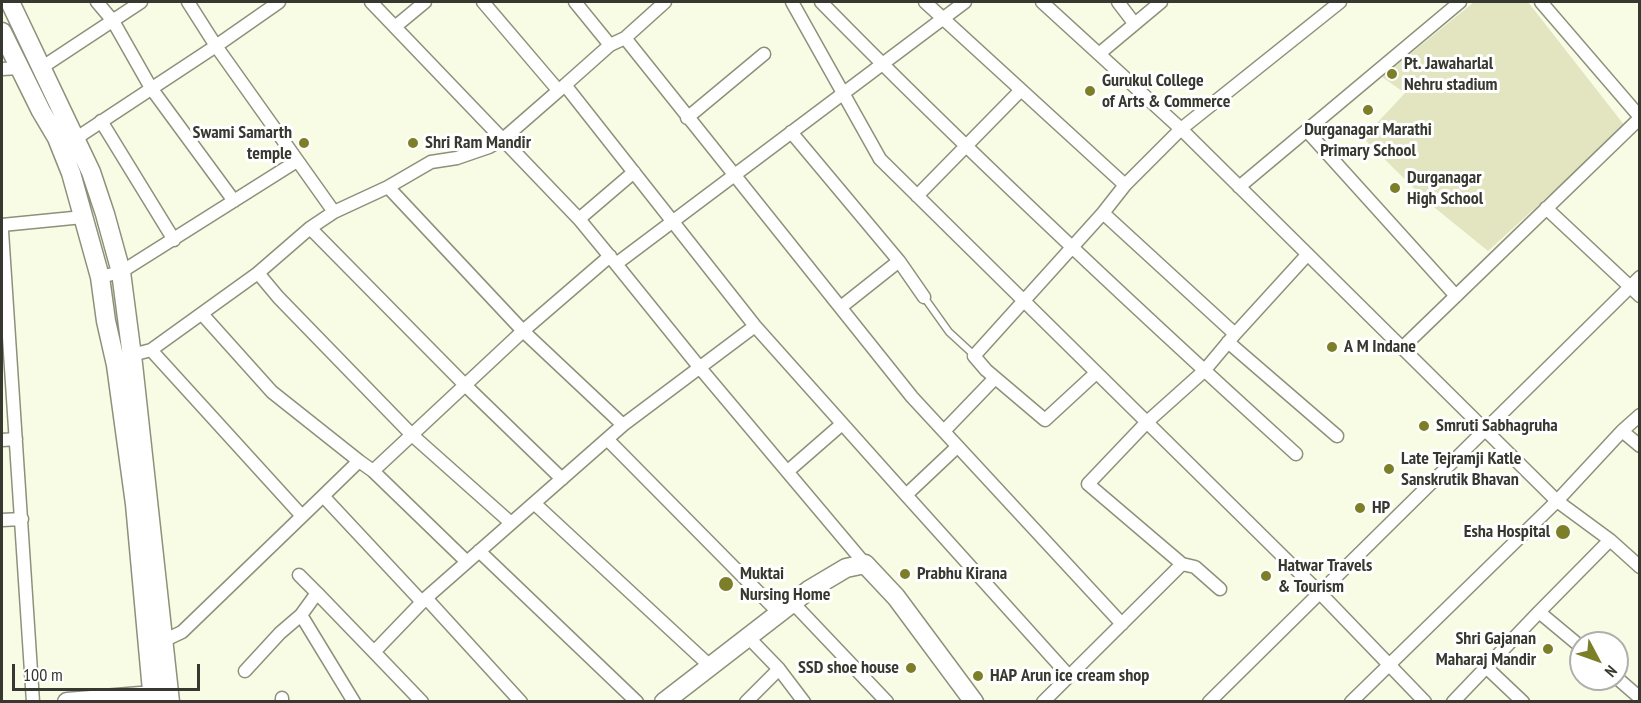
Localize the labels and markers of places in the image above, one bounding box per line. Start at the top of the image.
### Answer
place label: Pt. Jawaharlal Nehru stadium [1404,53,1497,96]
marker: Pt. Jawaharlal Nehru stadium [1385,67,1399,81]
place label: Gurukul College of Arts & Commerce [1102,70,1230,112]
marker: Gurukul College of Arts & Commerce [1083,84,1097,98]
marker: Durganagar Marathi Primary School [1361,103,1375,117]
place label: Durganagar Marathi Primary School [1304,119,1432,162]
place label: Swami Samarth temple [193,122,292,164]
place label: Shri Ram Mandir [425,132,531,154]
marker: Swami Samarth temple [297,136,311,150]
marker: Shri Ram Mandir [406,136,420,150]
place label: Durganagar High School [1407,167,1483,210]
marker: Durganagar High School [1388,181,1402,195]
place label: A M Indane [1344,336,1416,358]
marker: A M Indane [1325,340,1339,354]
place label: Smruti Sabhagruha [1436,415,1558,437]
marker: Smruti Sabhagruha [1417,419,1431,433]
place label: Late Tejramji Katle Sanskrutik Bhavan [1401,448,1521,490]
marker: Late Tejramji Katle Sanskrutik Bhavan [1382,462,1396,476]
place label: HP [1372,497,1390,519]
marker: HP [1353,501,1367,515]
place label: Esha Hospital [1464,521,1550,543]
marker: Esha Hospital [1554,523,1572,541]
place label: Hatwar Travels & Tourism [1278,555,1372,598]
place label: Muktai Nursing Home [740,563,830,606]
place label: Prabhu Kirana [917,563,1007,585]
marker: Prabhu Kirana [898,567,912,581]
marker: Hatwar Travels & Tourism [1259,569,1273,583]
marker: Muktai Nursing Home [717,575,735,593]
place label: Shri Gajanan Maharaj Mandir [1436,628,1536,670]
marker: Shri Gajanan Maharaj Mandir [1541,642,1555,656]
place label: SSD shoe house [798,657,899,679]
marker: SSD shoe house [904,661,918,675]
place label: HAP Arun ice cream shop [990,665,1149,687]
marker: HAP Arun ice cream shop [971,669,985,683]

